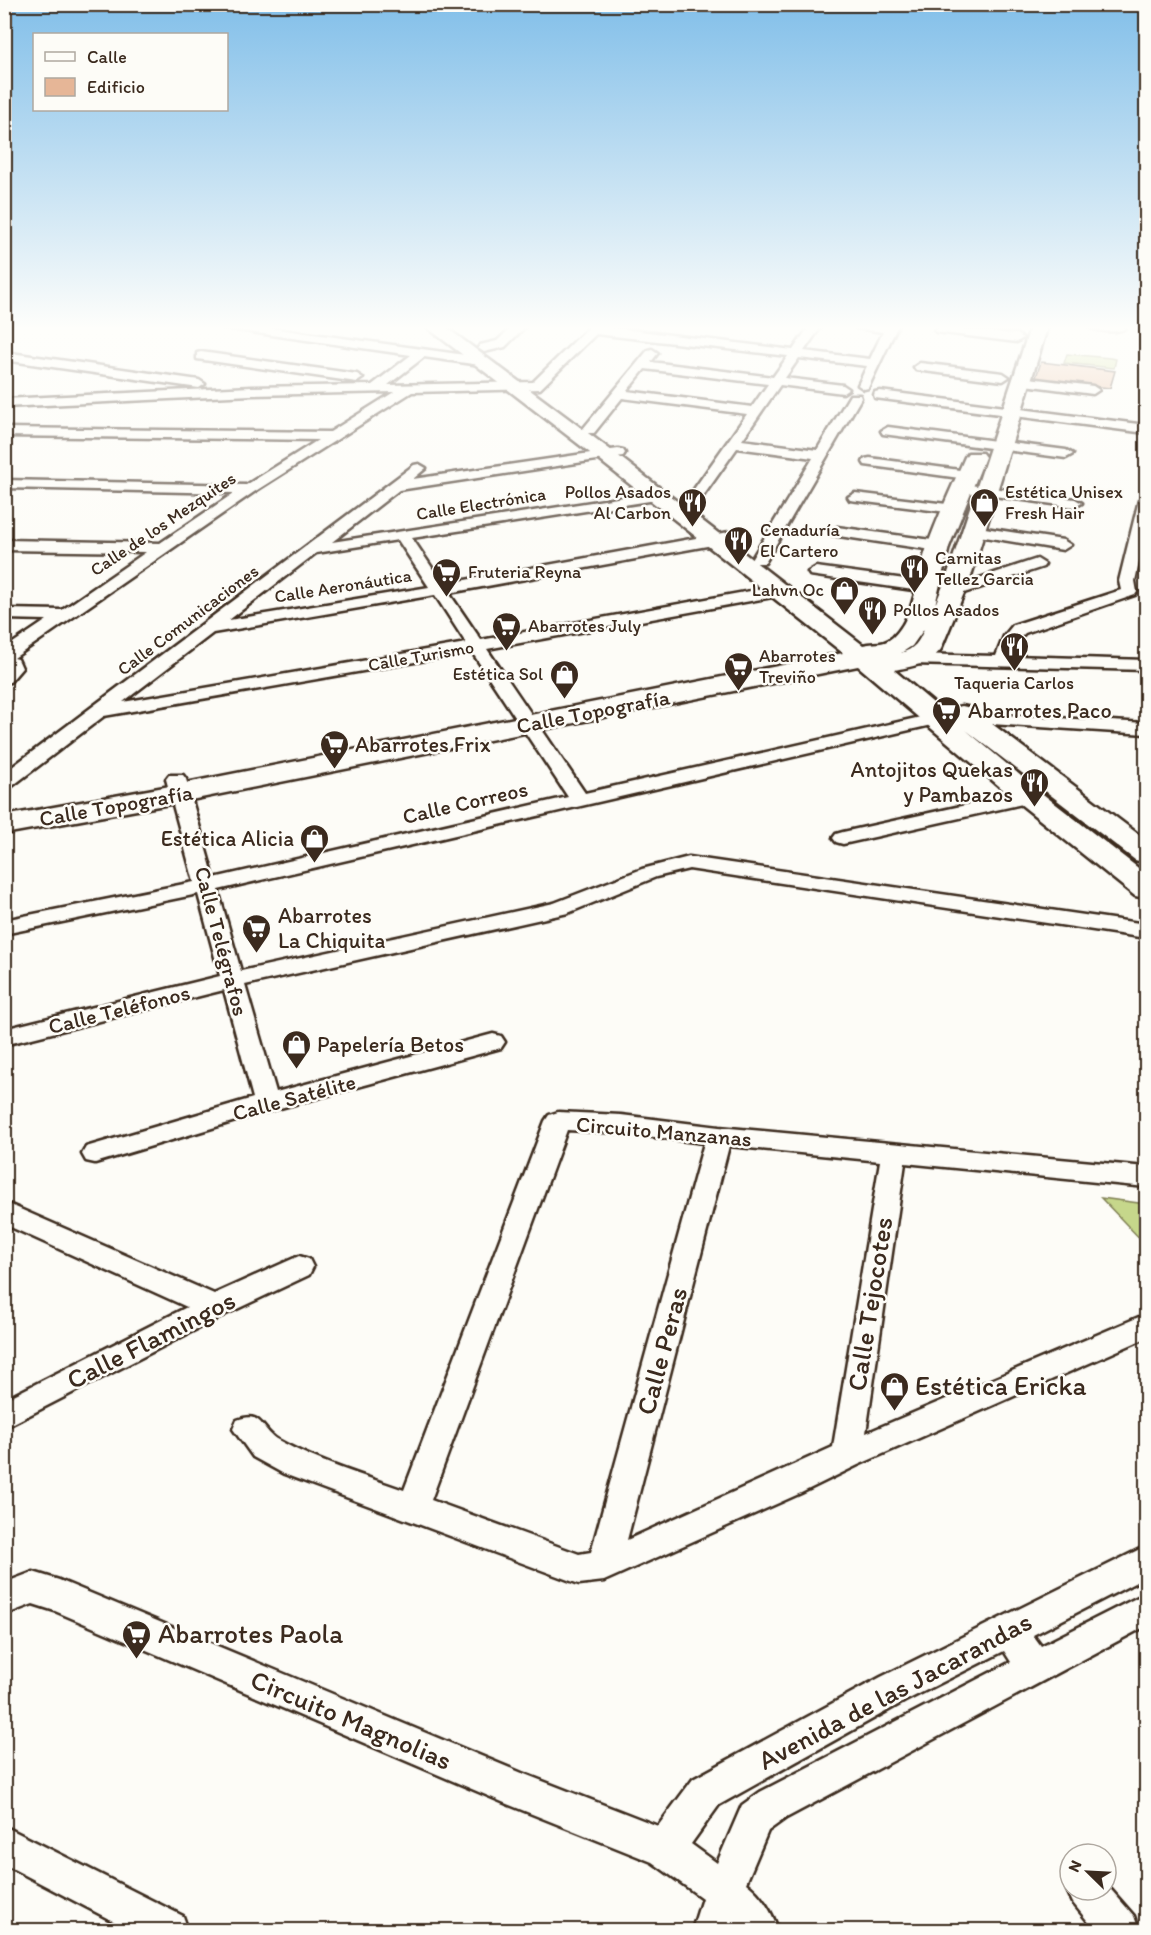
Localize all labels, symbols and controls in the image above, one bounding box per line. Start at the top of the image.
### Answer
legend [33,33,228,111]
text: Calle [87,46,127,68]
text: Edificio [87,76,145,98]
street label: Calle de los Mezquites [86,467,240,581]
place label: Pollos Asados Al Carbon [565,481,671,524]
place label: Estética Unisex Fresh Hair [1005,481,1123,524]
street label: Calle Electrónica [415,483,547,525]
restaurant icon: Pollos Asados Al Carbon [676,486,708,528]
shop icon: Estética Unisex Fresh Hair [968,486,1000,528]
place label: Cenaduría El Cartero [760,519,841,562]
restaurant icon: Cenaduría El Cartero [723,524,755,566]
place label: Carnitas Tellez Garcia [935,547,1034,590]
restaurant icon: Carnitas Tellez Garcia [898,552,930,594]
supermarket icon: Fruteria Reyna [431,556,463,598]
street label: Calle Comunicaciones [113,560,263,680]
place label: Fruteria Reyna [468,561,582,583]
street label: Calle Aeronáutica [273,564,414,608]
shop icon: Lahvn Oc [829,574,861,616]
place label: Lahvn Oc [752,579,824,601]
restaurant icon: Pollos Asados [856,594,888,636]
place label: Pollos Asados [893,599,999,621]
supermarket icon: Abarrotes July [491,610,523,652]
place label: Abarrotes July [528,615,642,637]
restaurant icon: Taqueria Carlos [998,630,1030,672]
street label: Calle Turismo [366,636,476,676]
place label: Abarrotes Treviño [759,645,836,688]
supermarket icon: Abarrotes Treviño [722,650,754,692]
shop icon: Estética Sol [548,658,580,700]
place label: Estética Sol [453,663,543,685]
place label: Taqueria Carlos [954,672,1074,694]
street label: Calle Topografía [514,683,673,740]
supermarket icon: Abarrotes Paco [931,694,963,736]
place label: Abarrotes Paco [968,697,1112,724]
supermarket icon: Abarrotes Frix [318,728,350,770]
place label: Abarrotes Frix [355,731,490,758]
place label: Antojitos Quekas y Pambazos [851,756,1013,808]
restaurant icon: Antojitos Quekas y Pambazos [1018,766,1050,808]
street label: Calle Correos [400,775,530,830]
street label: Calle Topografía [37,779,196,832]
shop icon: Estética Alicia [299,822,331,864]
place label: Estética Alicia [161,825,294,852]
street label: Calle Telégrafos [189,864,254,1019]
place label: Abarrotes La Chiquita [278,902,386,954]
supermarket icon: Abarrotes La Chiquita [241,912,273,954]
street label: Calle Teléfonos [46,979,193,1040]
shop icon: Papelería Betos [280,1028,312,1070]
place label: Papelería Betos [317,1031,464,1058]
street label: Calle Satélite [230,1068,359,1127]
street label: Circuito Manzanas [575,1110,753,1153]
street label: Calle Tejocotes [839,1214,900,1393]
street label: Calle Flamingos [61,1283,241,1396]
street label: Calle Peras [629,1283,694,1418]
place label: Estética Ericka [915,1369,1087,1402]
shop icon: Estética Ericka [878,1370,910,1412]
street label: Avenida de las Jacarandas [752,1604,1037,1777]
place label: Abarrotes Paola [158,1617,343,1650]
supermarket icon: Abarrotes Paola [121,1618,153,1660]
street label: Circuito Magnolias [246,1662,457,1777]
north arrow [1058,1842,1118,1902]
text: N [1064,1857,1086,1875]

